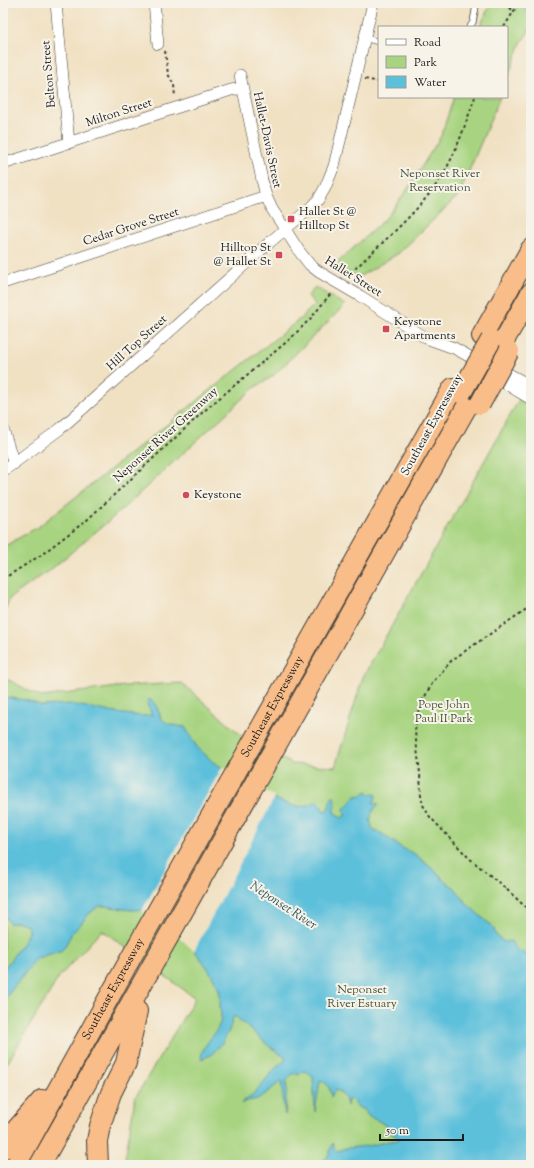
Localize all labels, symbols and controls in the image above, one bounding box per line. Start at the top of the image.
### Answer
legend [378,26,508,98]
text: Road [414,34,441,52]
street label: Belton Street [37,40,61,108]
text: Park [414,54,437,72]
text: Water [414,74,447,92]
street label: Hallet-Davis Street [248,90,286,190]
street label: Milton Street [83,94,155,132]
park label: Neponset River Reservation [400,165,481,197]
street label: Cedar Grove Street [81,203,181,251]
place label: Hallet St @ Hilltop St [299,203,357,235]
marker: Hallet St @ Hilltop St [286,214,296,224]
place label: Hilltop St @ Hallet St [214,239,271,271]
marker: Hilltop St @ Hallet St [274,250,284,260]
street label: Hallet Street [321,252,385,302]
street label: Hill Top Street [103,311,171,375]
place label: Keystone Apartments [394,313,456,345]
marker: Keystone Apartments [381,324,391,334]
street label: Southeast Expressway [396,371,468,479]
street label: Neponset River Greenway [110,383,222,487]
place label: Keystone [194,486,242,504]
marker: Keystone [181,490,191,500]
street label: Southeast Expressway [237,653,309,761]
park label: Pope John Paul II Park [415,696,474,728]
water label: Neponset River [246,878,320,935]
street label: Southeast Expressway [78,935,149,1044]
park label: Neponset River Estuary [327,981,397,1013]
scale bar [380,1116,463,1142]
text: 50 m [385,1122,409,1140]

